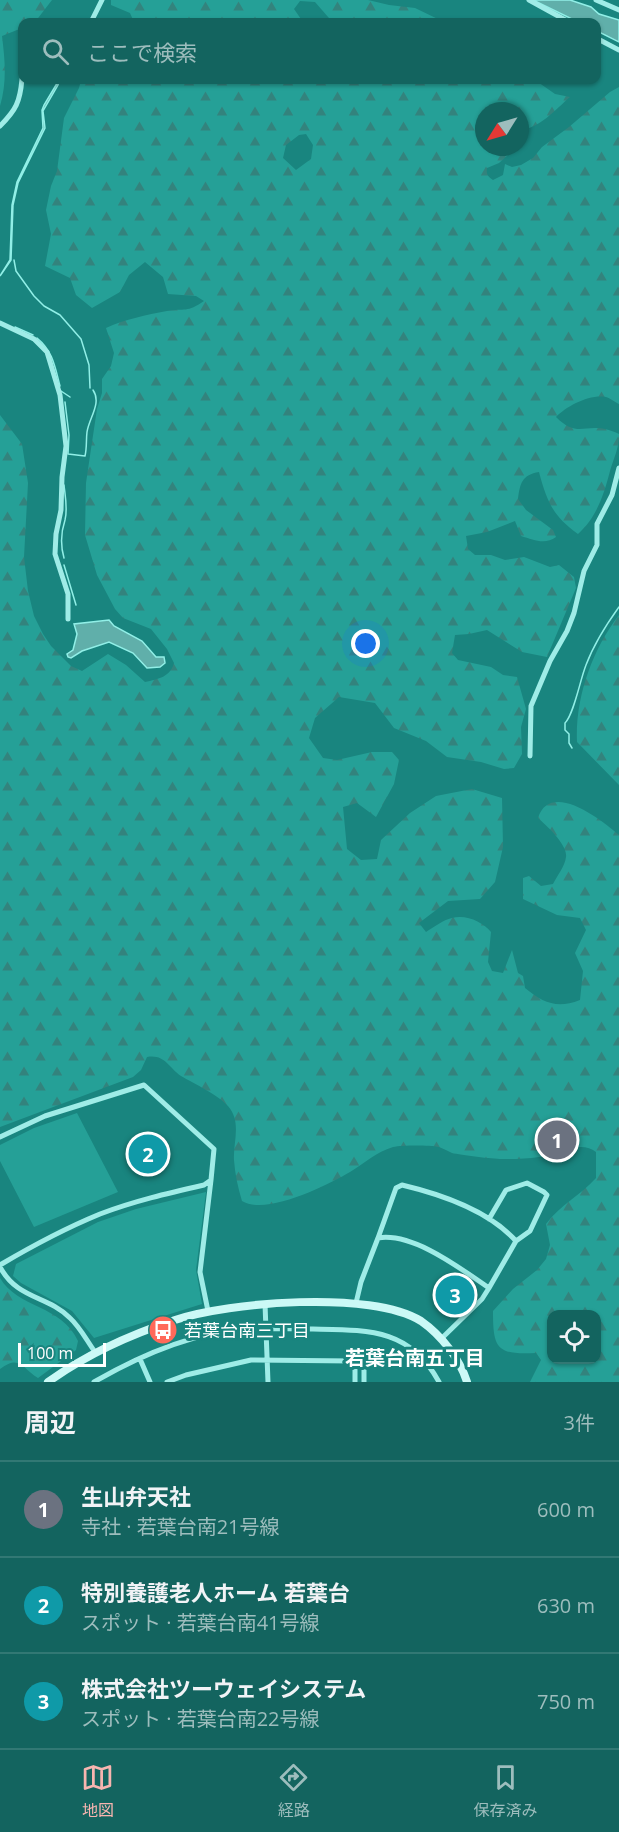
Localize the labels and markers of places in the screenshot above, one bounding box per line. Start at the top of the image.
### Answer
pin: 1 [538,1118,576,1162]
pin: 2 [128,1132,168,1176]
pin: 3 [436,1272,474,1318]
bus stop icon: 若葉台南三丁目 [147,1314,179,1346]
place label: 若葉台南三丁目 [184,1318,310,1342]

